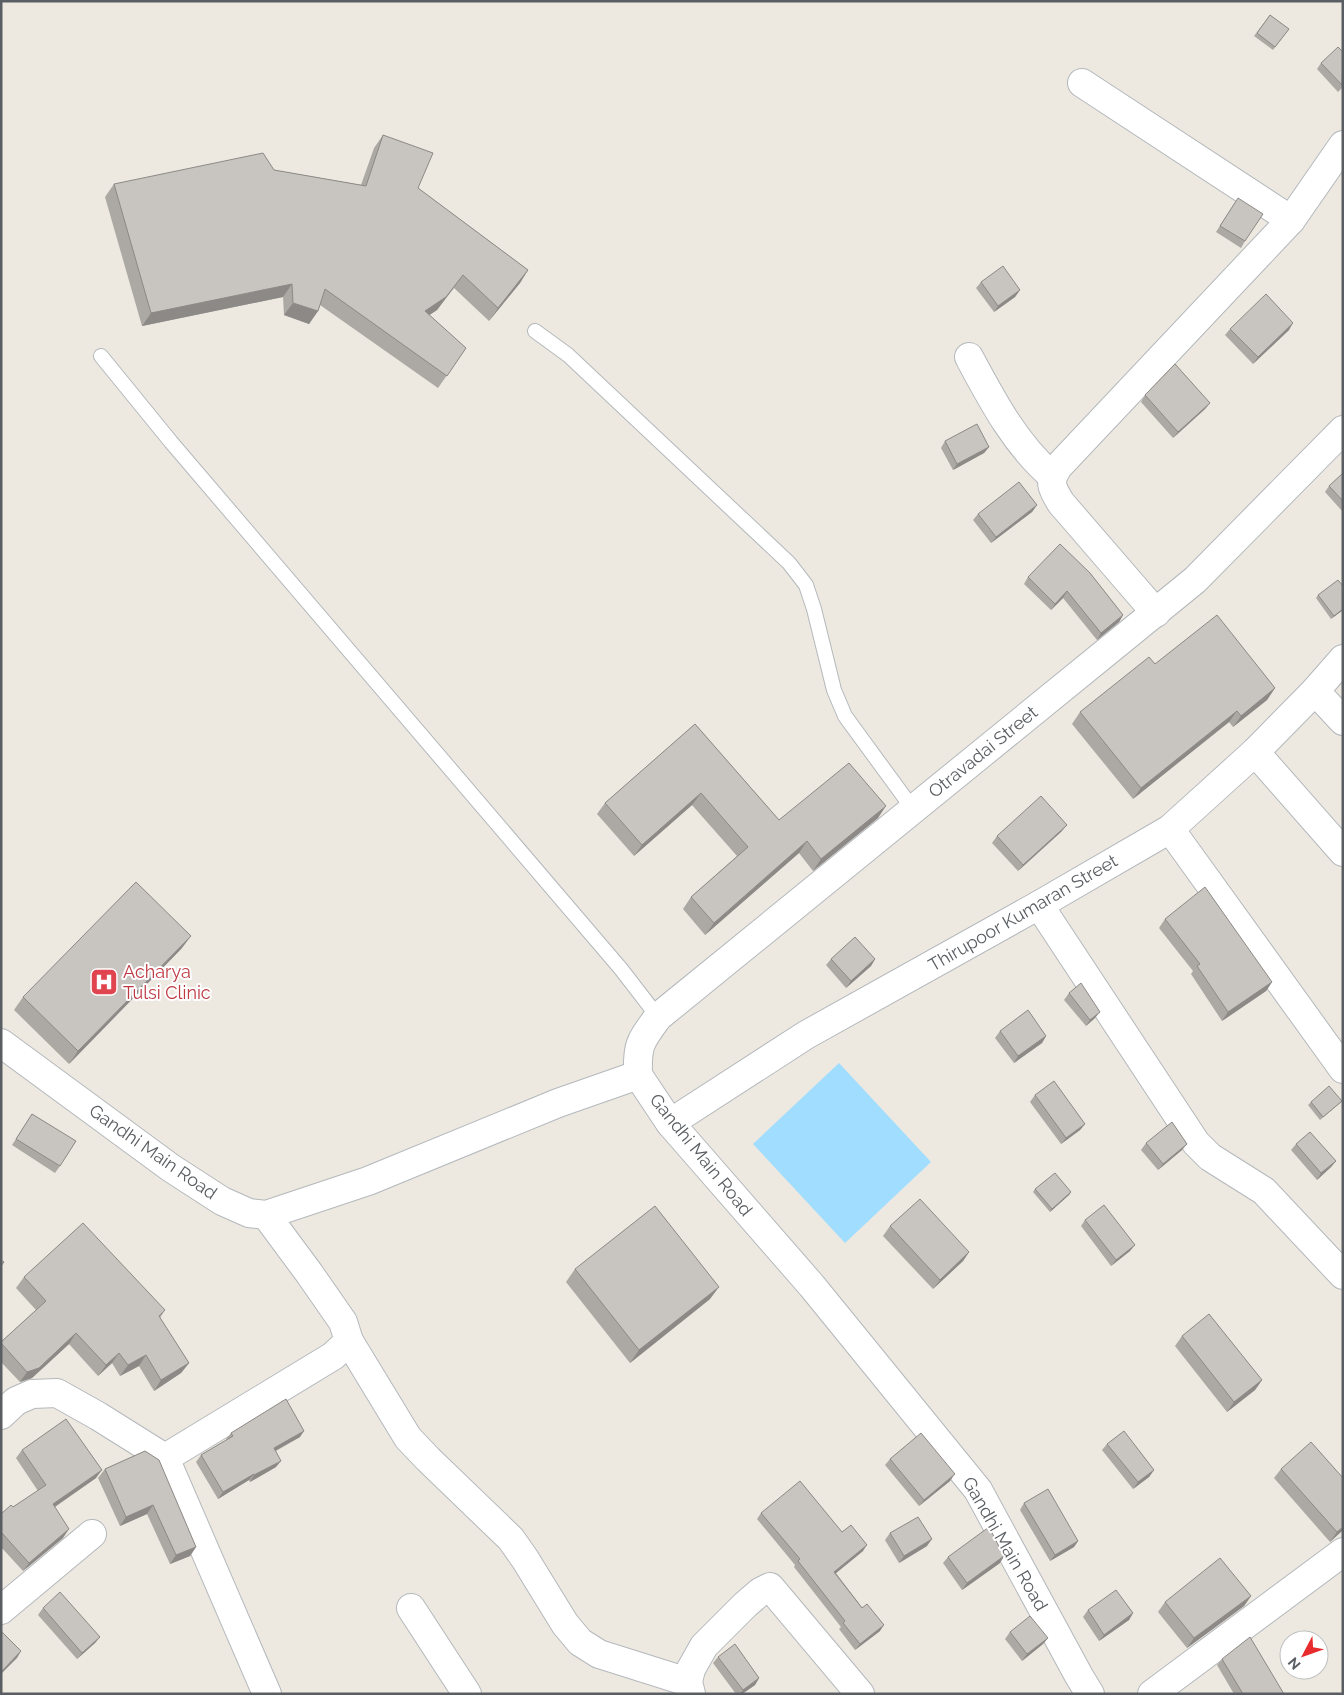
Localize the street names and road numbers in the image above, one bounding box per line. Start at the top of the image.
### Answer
street label: Otravadai Street [924,701,1041,802]
street label: Thirupoor Kumaran Street [924,850,1121,975]
street label: Gandhi Main Road [646,1089,757,1220]
street label: Gandhi Main Road [85,1100,221,1204]
street label: Gandhi Main Road [959,1473,1052,1614]

